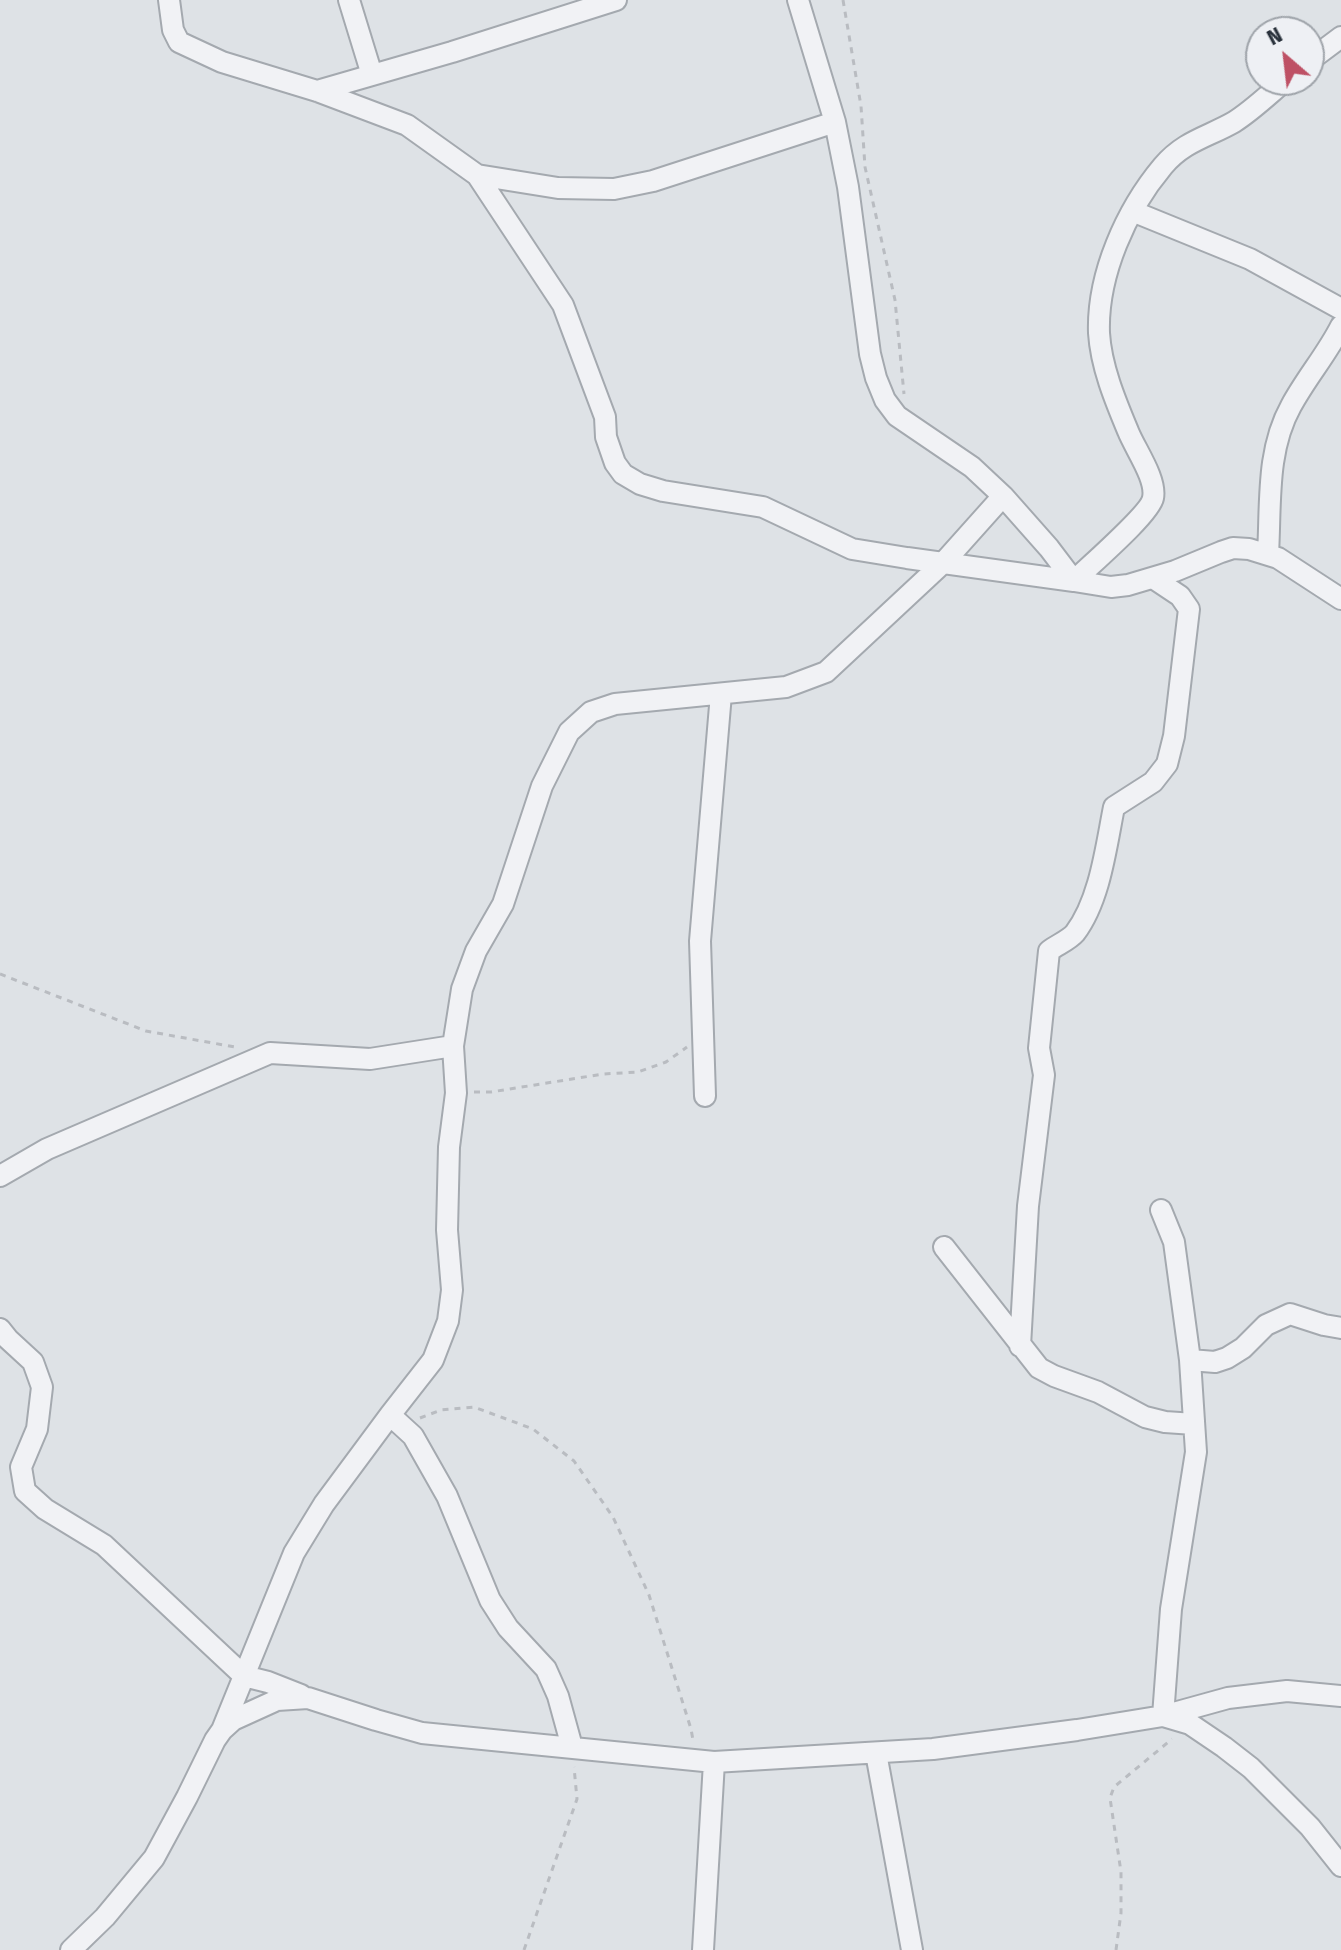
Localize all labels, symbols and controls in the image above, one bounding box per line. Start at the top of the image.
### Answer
north arrow [1245,16,1325,96]
text: N [1262,21,1287,51]

